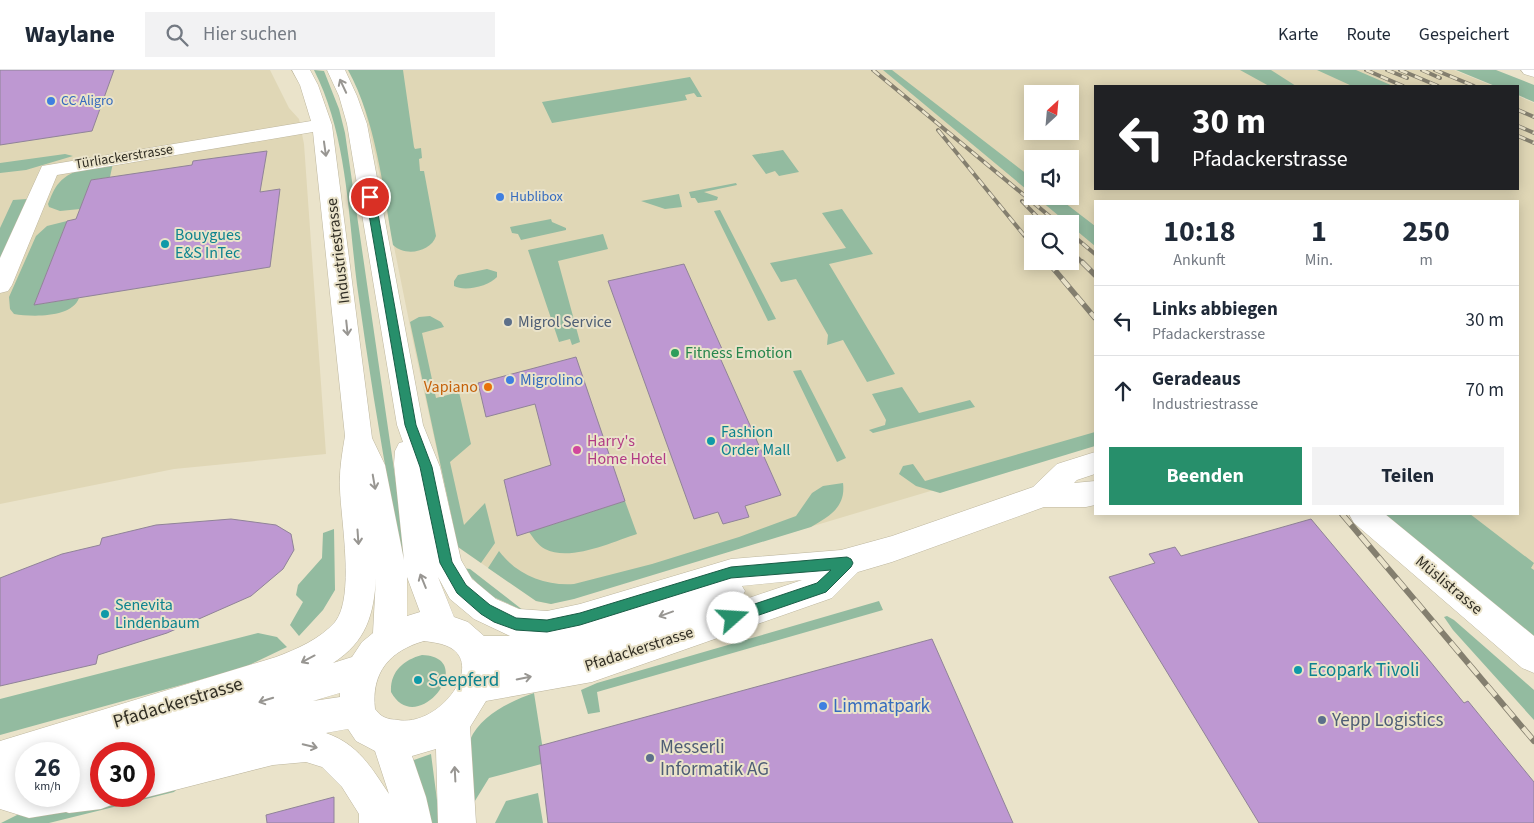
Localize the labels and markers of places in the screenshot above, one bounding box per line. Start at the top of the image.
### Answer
place label: CC Aligro [61,91,113,111]
marker: CC Aligro [45,95,57,107]
pin [349,176,391,218]
place label: Hublibox [510,187,564,207]
marker: Hublibox [494,191,506,203]
place label: Bouygues E&S InTec [175,224,241,264]
marker: Bouygues E&S InTec [159,238,171,250]
place label: Migrol Service [518,311,612,333]
marker: Migrol Service [502,316,514,328]
place label: Fitness Emotion [685,342,792,364]
marker: Fitness Emotion [669,347,681,359]
place label: Migrolino [520,369,583,391]
marker: Migrolino [504,374,516,386]
place label: Vapiano [424,376,478,398]
marker: Vapiano [482,381,494,393]
place label: Fashion Order Mall [721,421,790,461]
place label: Harry's Home Hotel [587,430,667,470]
marker: Fashion Order Mall [705,435,717,447]
marker: Harry's Home Hotel [571,444,583,456]
place label: Senevita Lindenbaum [115,594,200,634]
marker: Senevita Lindenbaum [99,608,111,620]
place label: Ecopark Tivoli [1308,657,1420,684]
marker: Ecopark Tivoli [1292,664,1304,676]
place label: Seepferd [428,667,499,694]
marker: Seepferd [412,674,424,686]
place label: Limmatpark [833,693,931,720]
marker: Limmatpark [817,700,829,712]
place label: Yepp Logistics [1331,707,1443,734]
marker: Yepp Logistics [1316,714,1328,726]
place label: Messerli Informatik AG [660,734,769,783]
marker: Messerli Informatik AG [644,752,656,764]

